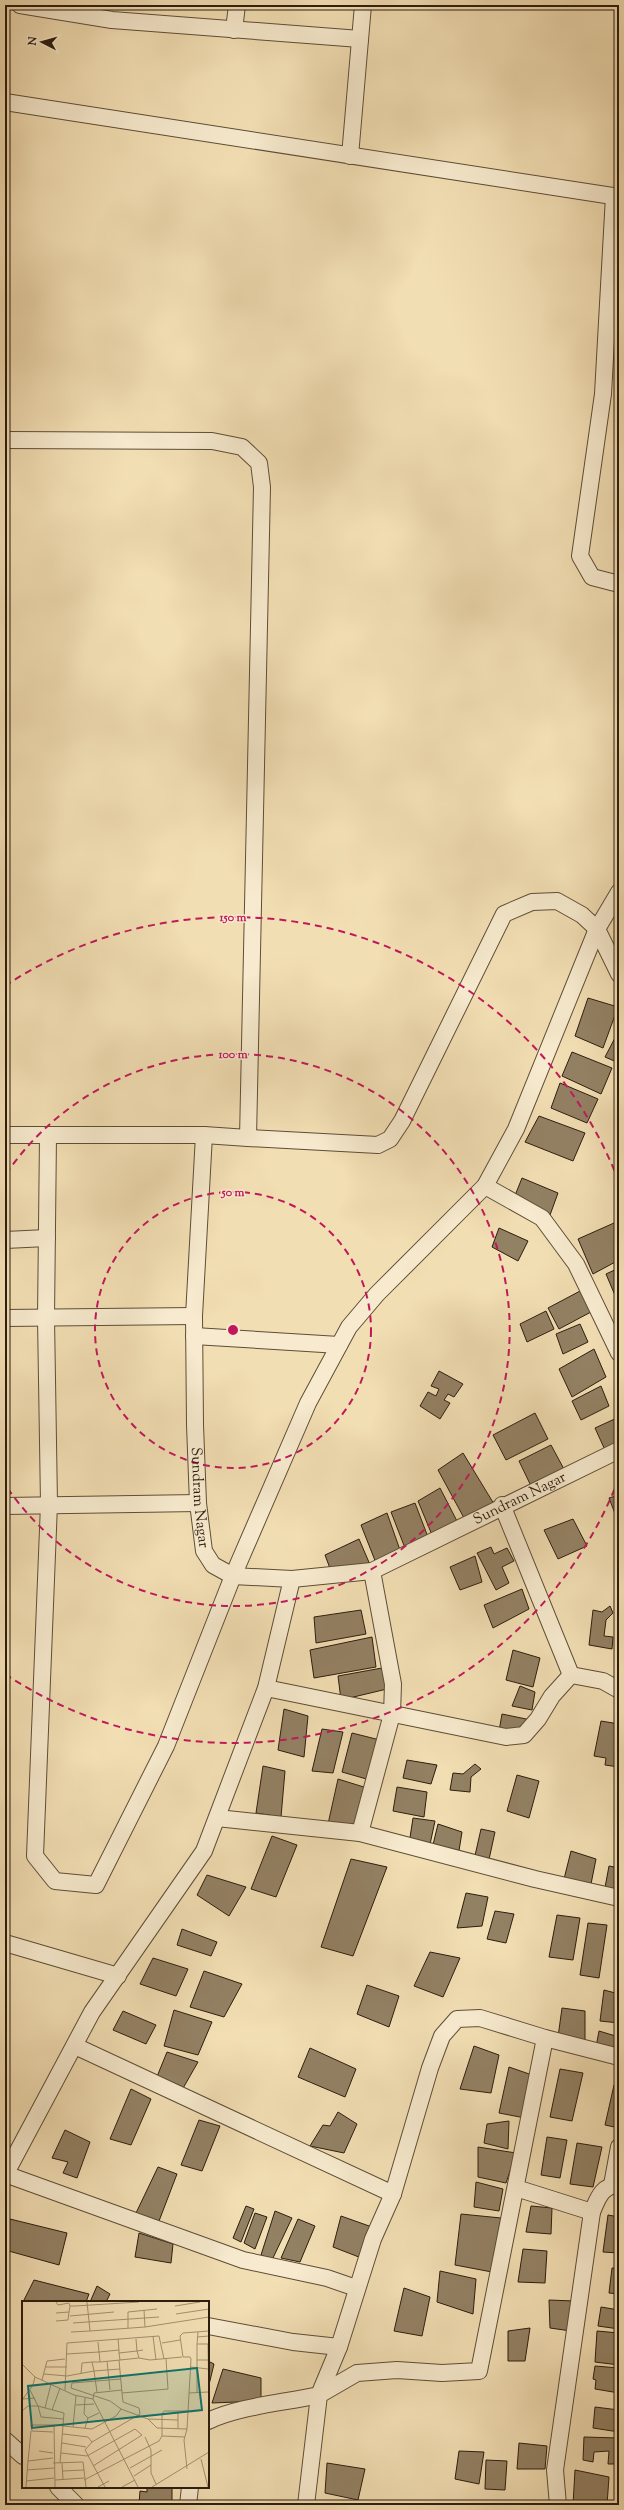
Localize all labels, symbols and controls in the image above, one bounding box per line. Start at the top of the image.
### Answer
north arrow [22,22,62,62]
text: N [25,36,41,47]
text: 150 m [218,909,247,927]
text: 100 m [217,1046,248,1064]
text: 50 m [221,1184,245,1202]
centre of rings [226,1323,240,1337]
street label: Sundram Nagar [185,1447,214,1550]
street label: Sundram Nagar [470,1467,570,1530]
inset map [22,2301,209,2488]

